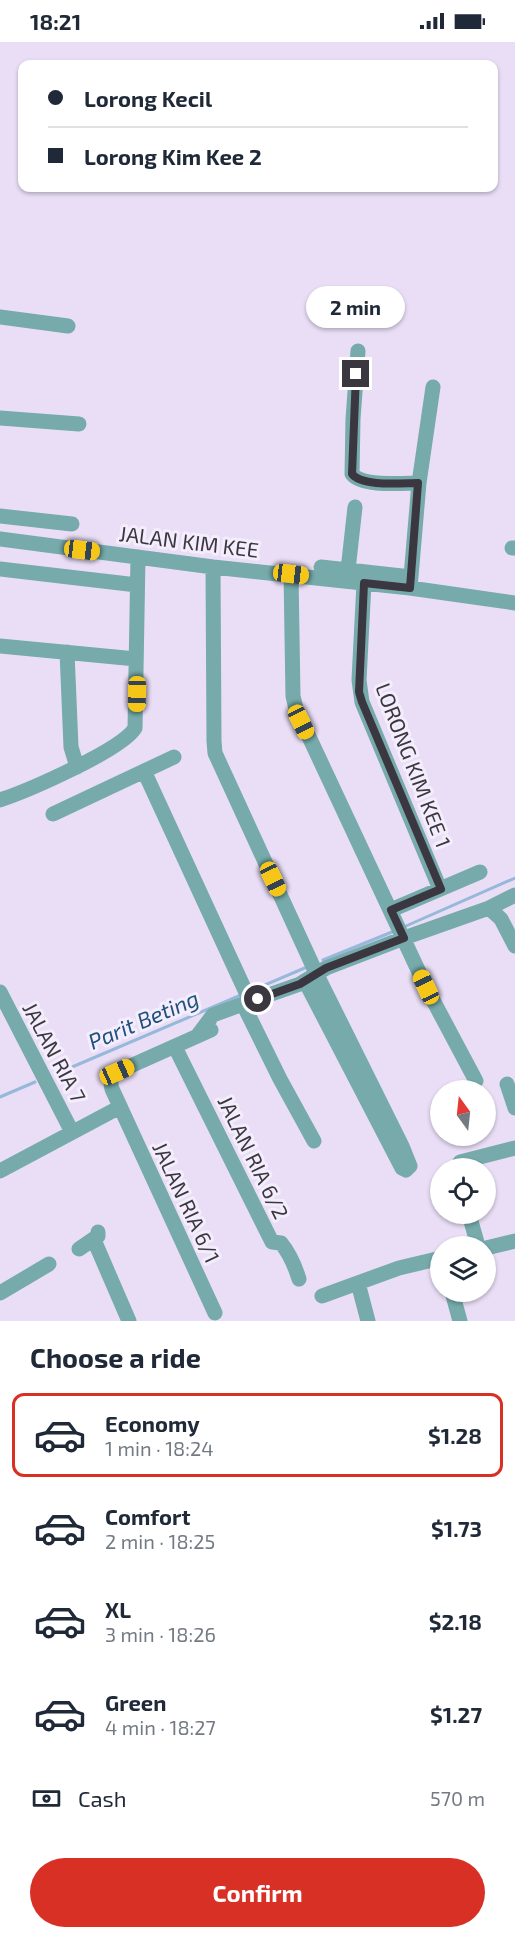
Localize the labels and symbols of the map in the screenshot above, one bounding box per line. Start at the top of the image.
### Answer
callout: 2 min [306,287,406,329]
route end [342,360,369,387]
street label: JALAN KIM KEE [118,520,260,562]
car [63,539,101,561]
car [272,563,310,585]
car [128,676,146,712]
street label: LORONG KIM KEE 1 [371,679,457,851]
car [285,702,317,742]
car [257,859,289,899]
car [410,967,442,1007]
water label: Parit Beting [84,984,202,1054]
route start [244,985,271,1012]
street label: JALAN RIA 7 [18,998,92,1107]
car [97,1056,137,1088]
north arrow [430,1080,496,1146]
street label: JALAN RIA 6/2 [213,1091,295,1223]
street label: JALAN RIA 6/1 [148,1138,226,1266]

